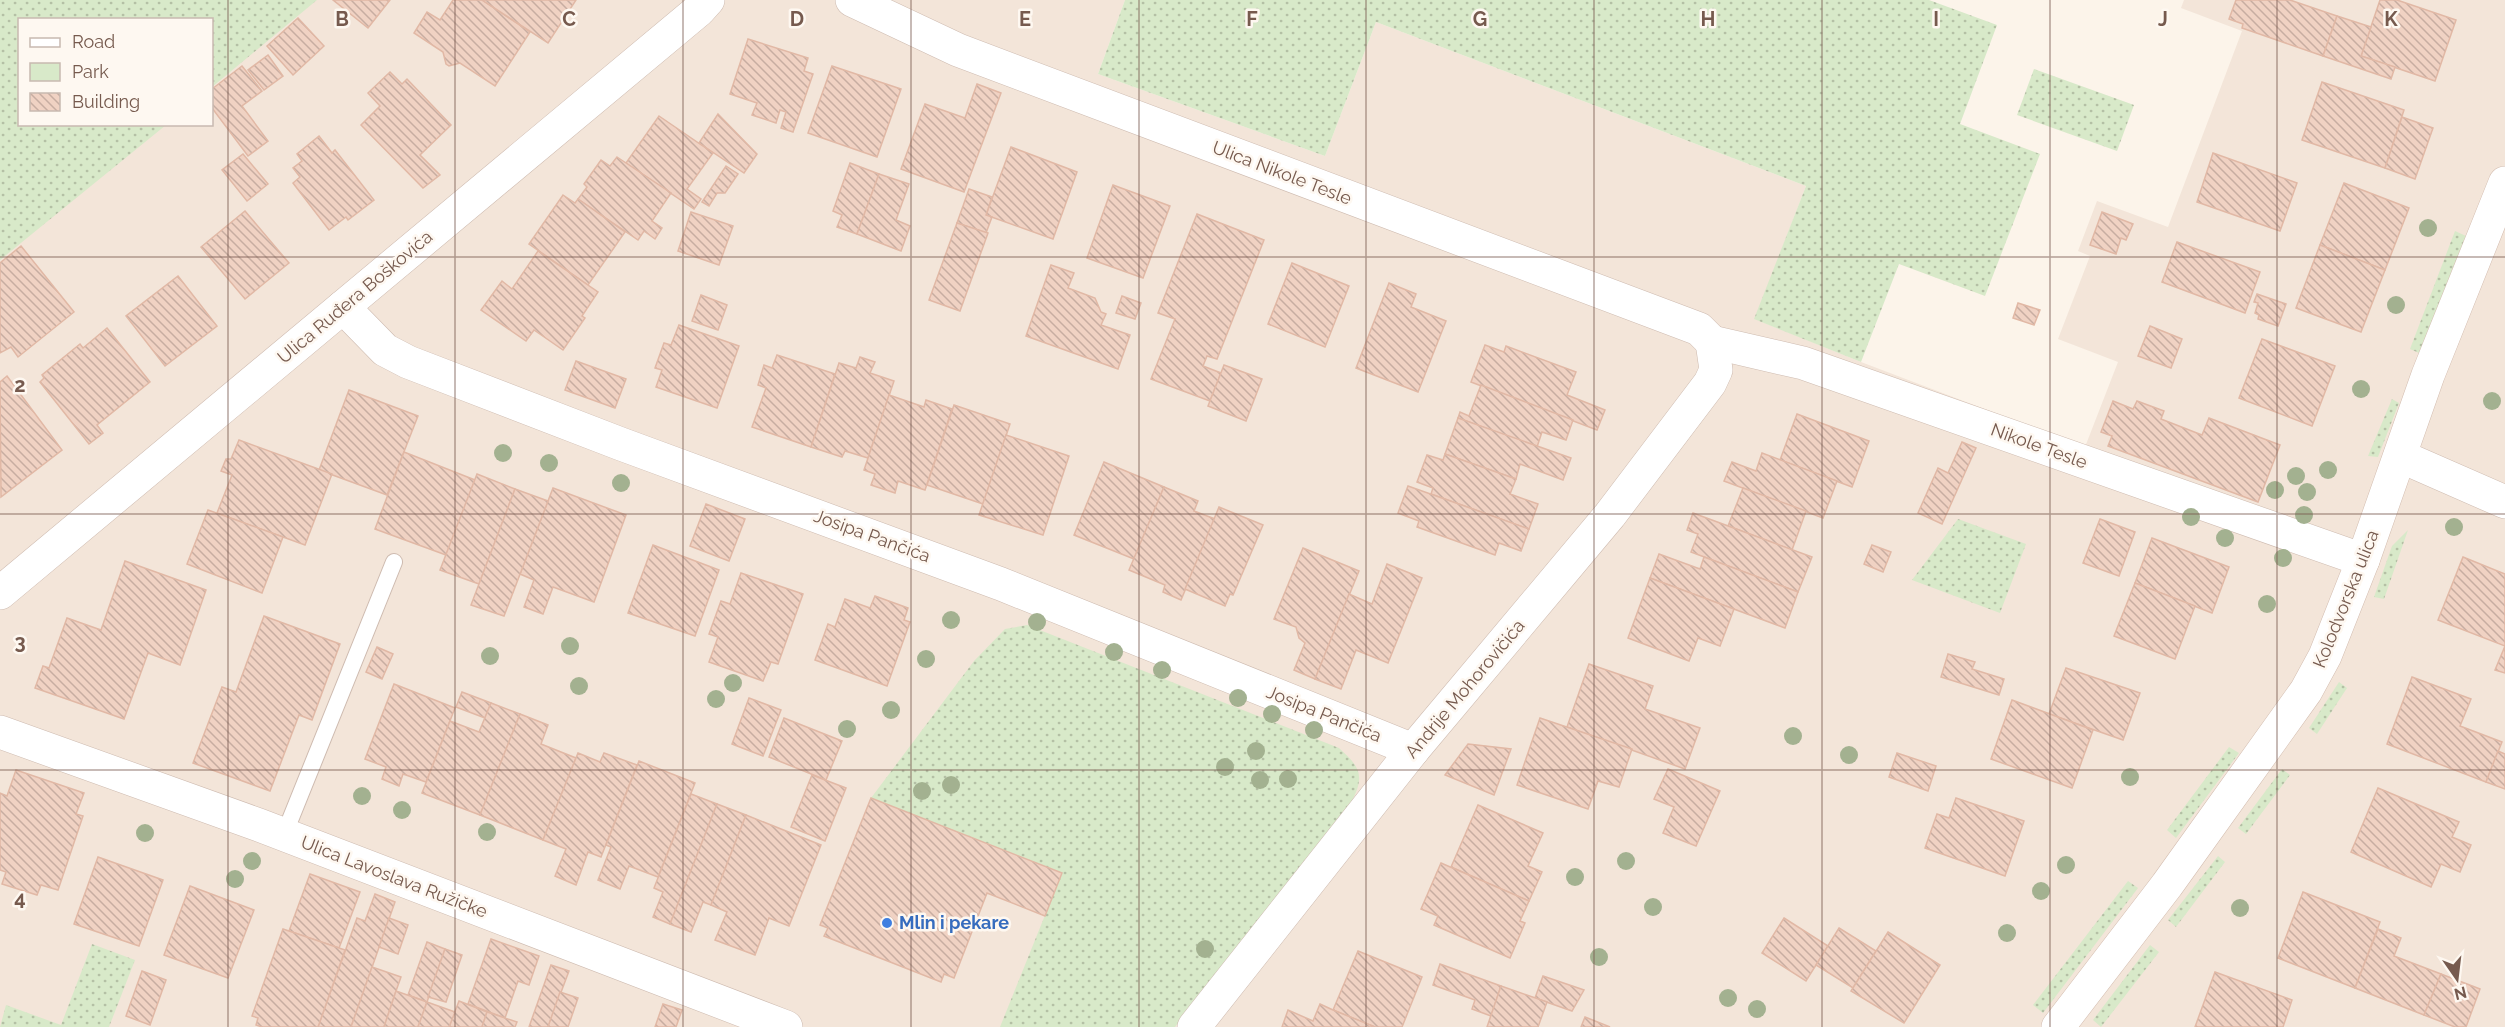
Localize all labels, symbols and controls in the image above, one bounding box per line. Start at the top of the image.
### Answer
text: B [335,7,349,31]
text: C [562,7,576,31]
text: D [790,7,804,31]
text: E [1019,7,1031,31]
text: F [1246,7,1258,31]
text: G [1473,7,1487,31]
text: H [1701,7,1715,31]
text: I [1933,7,1939,31]
text: J [2158,7,2168,31]
text: K [2384,7,2398,31]
legend [18,18,213,126]
text: Road [72,31,115,52]
text: Park [72,61,109,82]
text: Building [72,91,140,112]
street label: Ulica Nikole Tesle [1210,136,1355,209]
street label: Ulica Ruđera Boškovića [273,226,436,367]
text: 2 [14,373,26,397]
street label: Nikole Tesle [1988,418,2091,473]
street label: Josipa Pančića [811,505,933,566]
street label: Kolodvorska ulica [2308,527,2383,671]
street label: Andrije Mohorovičića [1401,615,1529,762]
text: 3 [14,630,26,654]
street label: Josipa Pančića [1264,681,1385,746]
street label: Ulica Lavoslava Ružičke [298,831,491,922]
text: 4 [14,886,26,910]
place label: Mlin i pekare [899,912,1009,933]
marker: Mlin i pekare [880,916,894,930]
north arrow [2427,949,2487,1009]
text: N [2452,982,2469,1004]

